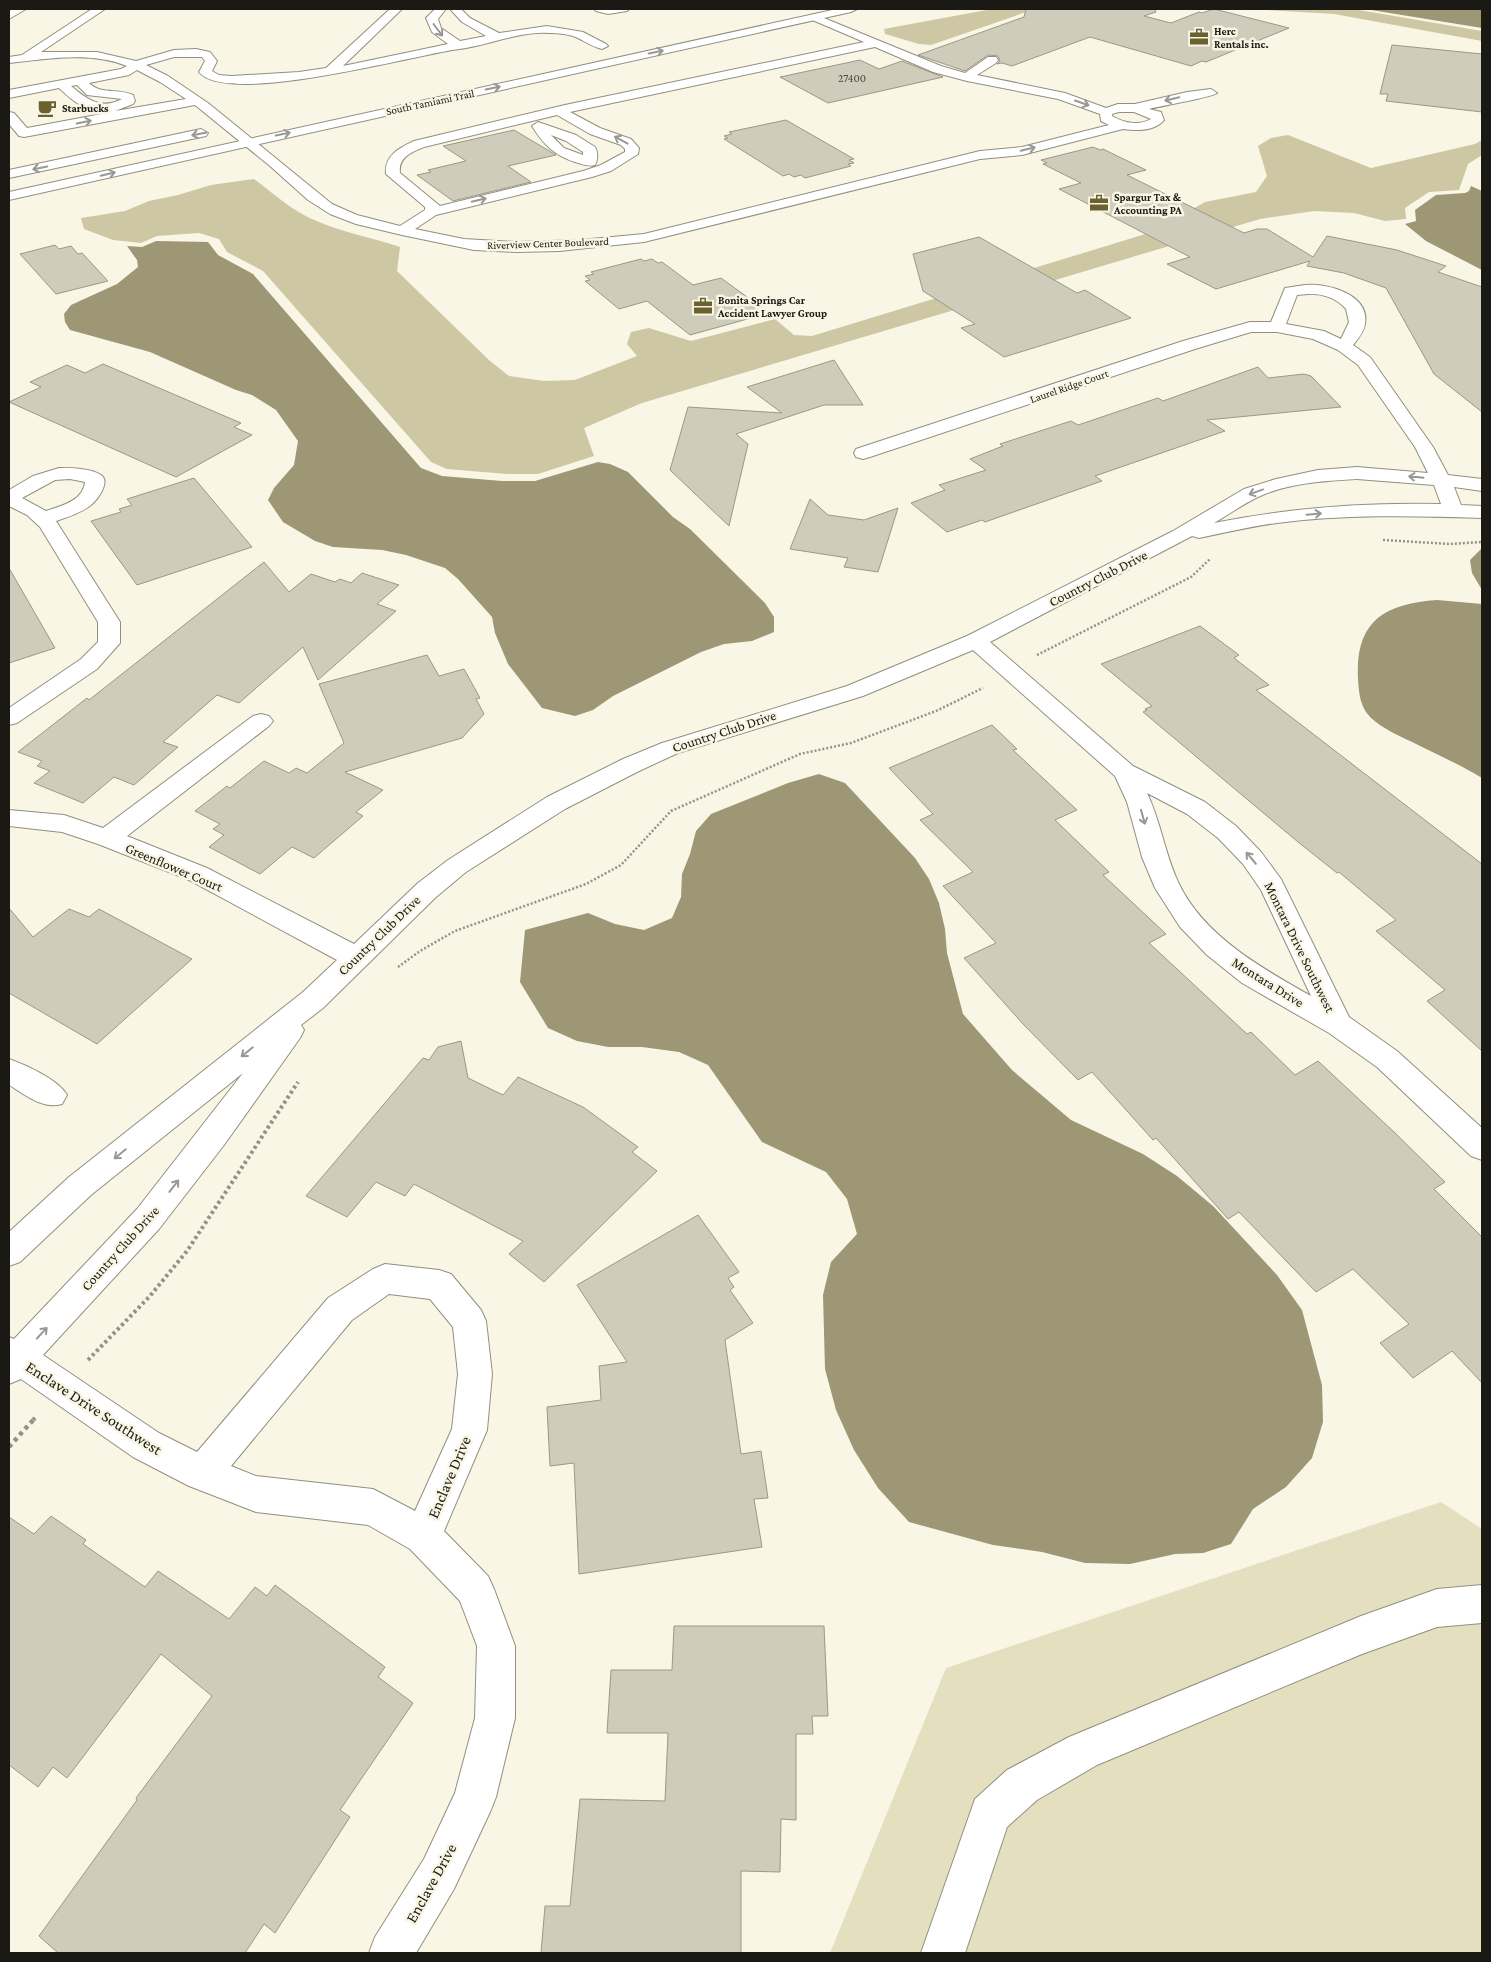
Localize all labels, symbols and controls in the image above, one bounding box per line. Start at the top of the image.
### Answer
one-way arrow [432,23,443,36]
place label: Herc Rentals inc. [1214,25,1269,50]
office icon: Herc Rentals inc. [1188,26,1210,48]
one-way arrow [648,47,664,56]
house number: 27400 [838,72,866,84]
one-way arrow [485,83,501,92]
street label: South Tamiami Trail [385,87,475,117]
one-way arrow [1165,95,1181,104]
cafe icon: Starbucks [36,97,58,119]
one-way arrow [1074,99,1090,108]
place label: Starbucks [62,102,109,114]
one-way arrow [75,116,91,126]
one-way arrow [275,129,291,139]
one-way arrow [191,130,207,139]
one-way arrow [614,135,629,144]
one-way arrow [1020,144,1036,153]
one-way arrow [32,164,48,173]
one-way arrow [99,168,115,178]
place label: Spargur Tax & Accounting PA [1113,191,1182,216]
office icon: Spargur Tax & Accounting PA [1088,192,1110,214]
one-way arrow [470,195,486,204]
street label: Riverview Center Boulevard [487,235,609,251]
place label: Bonita Springs Car Accident Lawyer Group [717,294,827,319]
office icon: Bonita Springs Car Accident Lawyer Group [692,295,714,317]
street label: Laurel Ridge Court [1028,367,1110,406]
one-way arrow [1409,472,1425,482]
one-way arrow [1249,488,1264,497]
one-way arrow [1306,509,1322,519]
street label: Country Club Drive [1046,546,1150,610]
street label: Country Club Drive [670,707,778,755]
one-way arrow [1139,809,1149,825]
street label: Greenflower Court [123,839,225,895]
one-way arrow [1245,852,1257,865]
street label: Montara Drive Southwest [1261,879,1339,1015]
street label: Country Club Drive [334,892,424,978]
street label: Montara Drive [1229,953,1307,1011]
one-way arrow [241,1046,254,1057]
one-way arrow [114,1148,127,1159]
one-way arrow [169,1179,179,1193]
street label: Country Club Drive [78,1202,162,1294]
one-way arrow [36,1326,48,1339]
street label: Enclave Drive Southwest [23,1358,166,1459]
street label: Enclave Drive [424,1433,474,1521]
street label: Enclave Drive [402,1841,460,1925]

